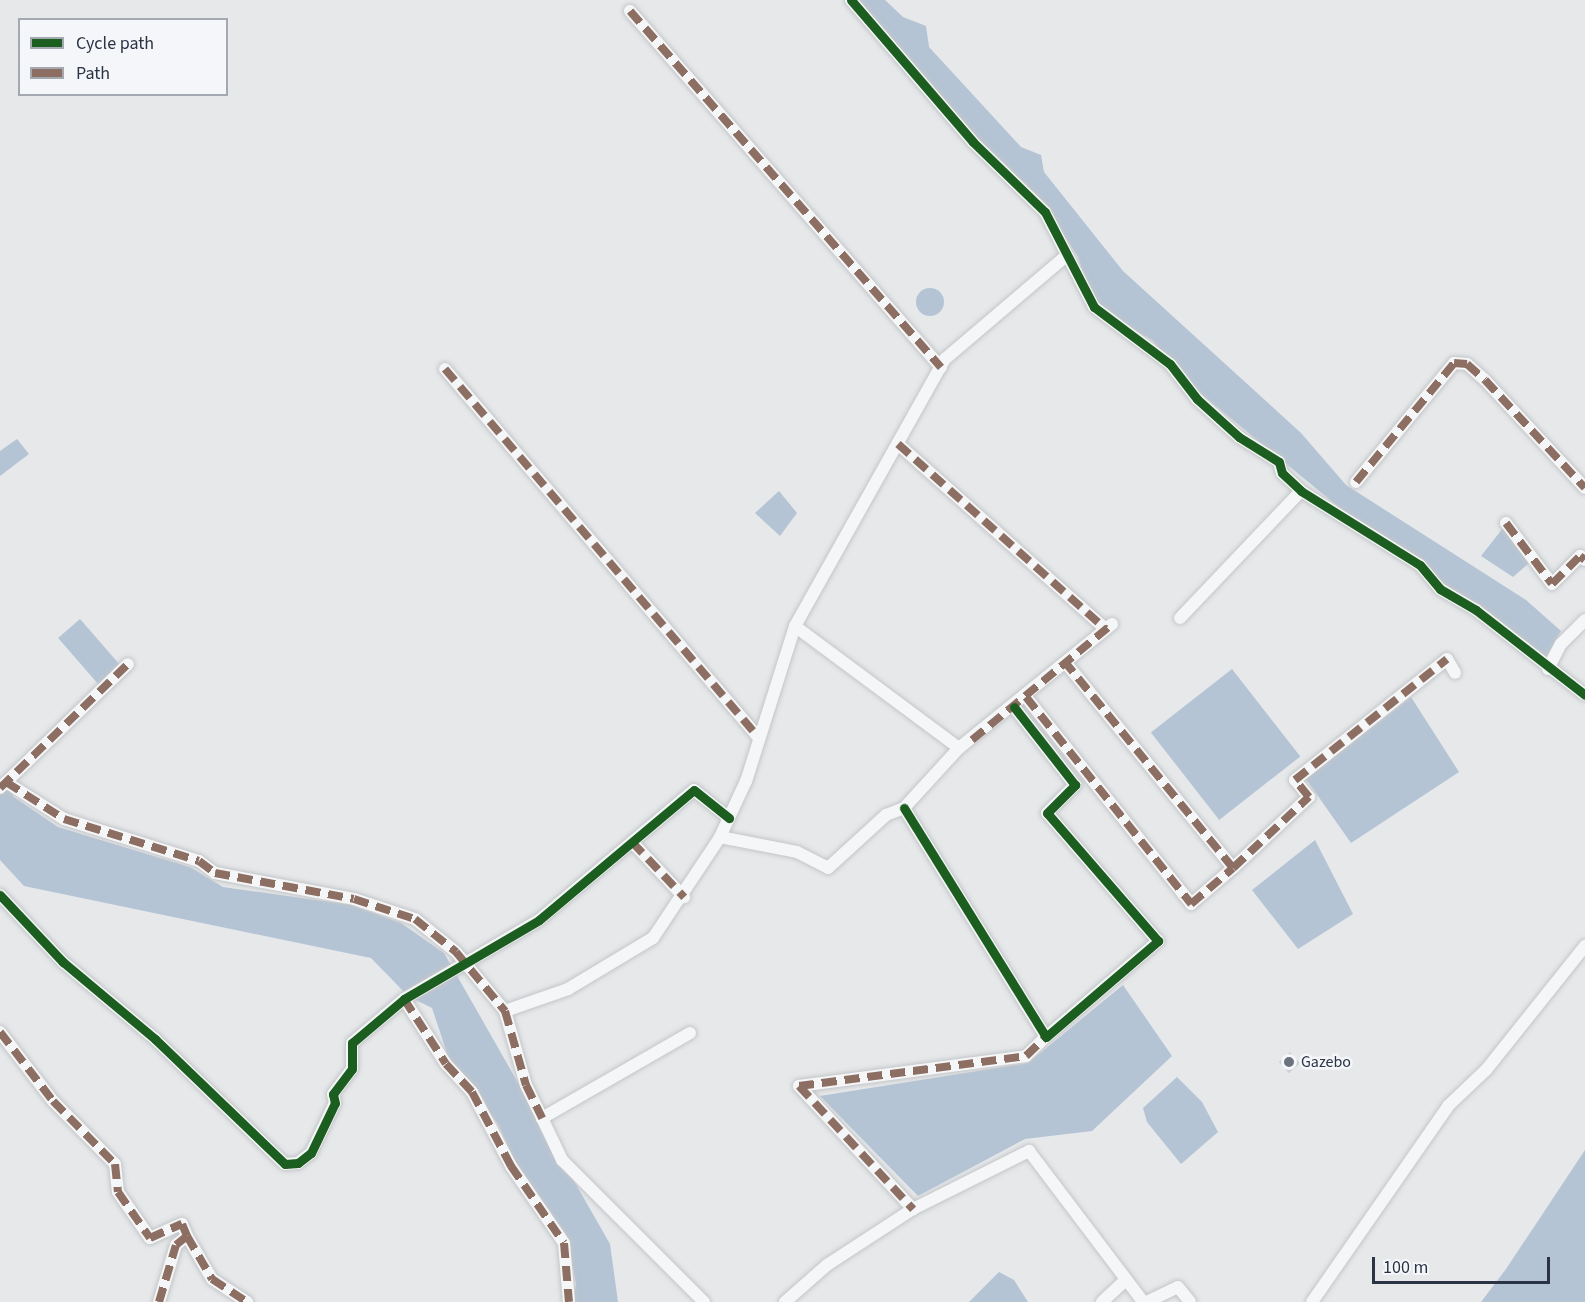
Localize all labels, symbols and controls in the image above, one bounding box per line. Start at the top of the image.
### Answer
legend [18,18,228,96]
text: Cycle path [76,31,154,56]
text: Path [76,61,110,86]
place label: Gazebo [1301,1052,1351,1072]
marker: Gazebo [1282,1055,1296,1069]
scale bar [1375,1245,1554,1283]
text: 100 m [1383,1255,1428,1280]

